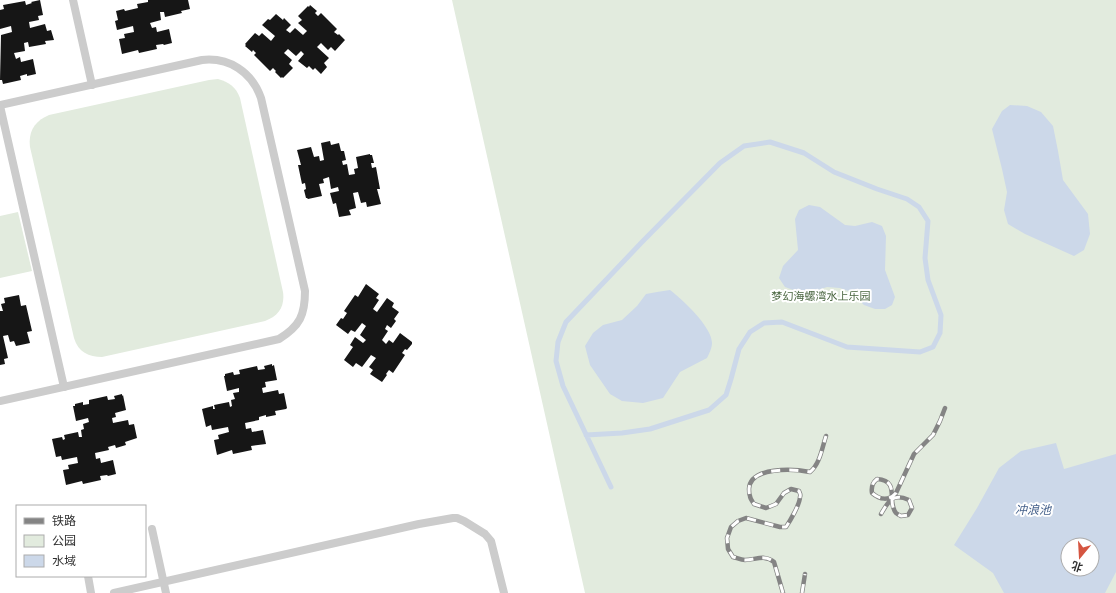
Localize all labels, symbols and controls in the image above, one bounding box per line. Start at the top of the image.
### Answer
park label: 梦幻海螺湾水上乐园 [772,290,871,303]
water label: 冲浪池 [1015,503,1052,517]
legend [16,505,146,577]
text: 铁路 [52,514,76,528]
text: 公园 [52,534,76,548]
north arrow [1060,537,1100,577]
text: 水域 [52,554,76,568]
text: 北 [1070,558,1084,574]

